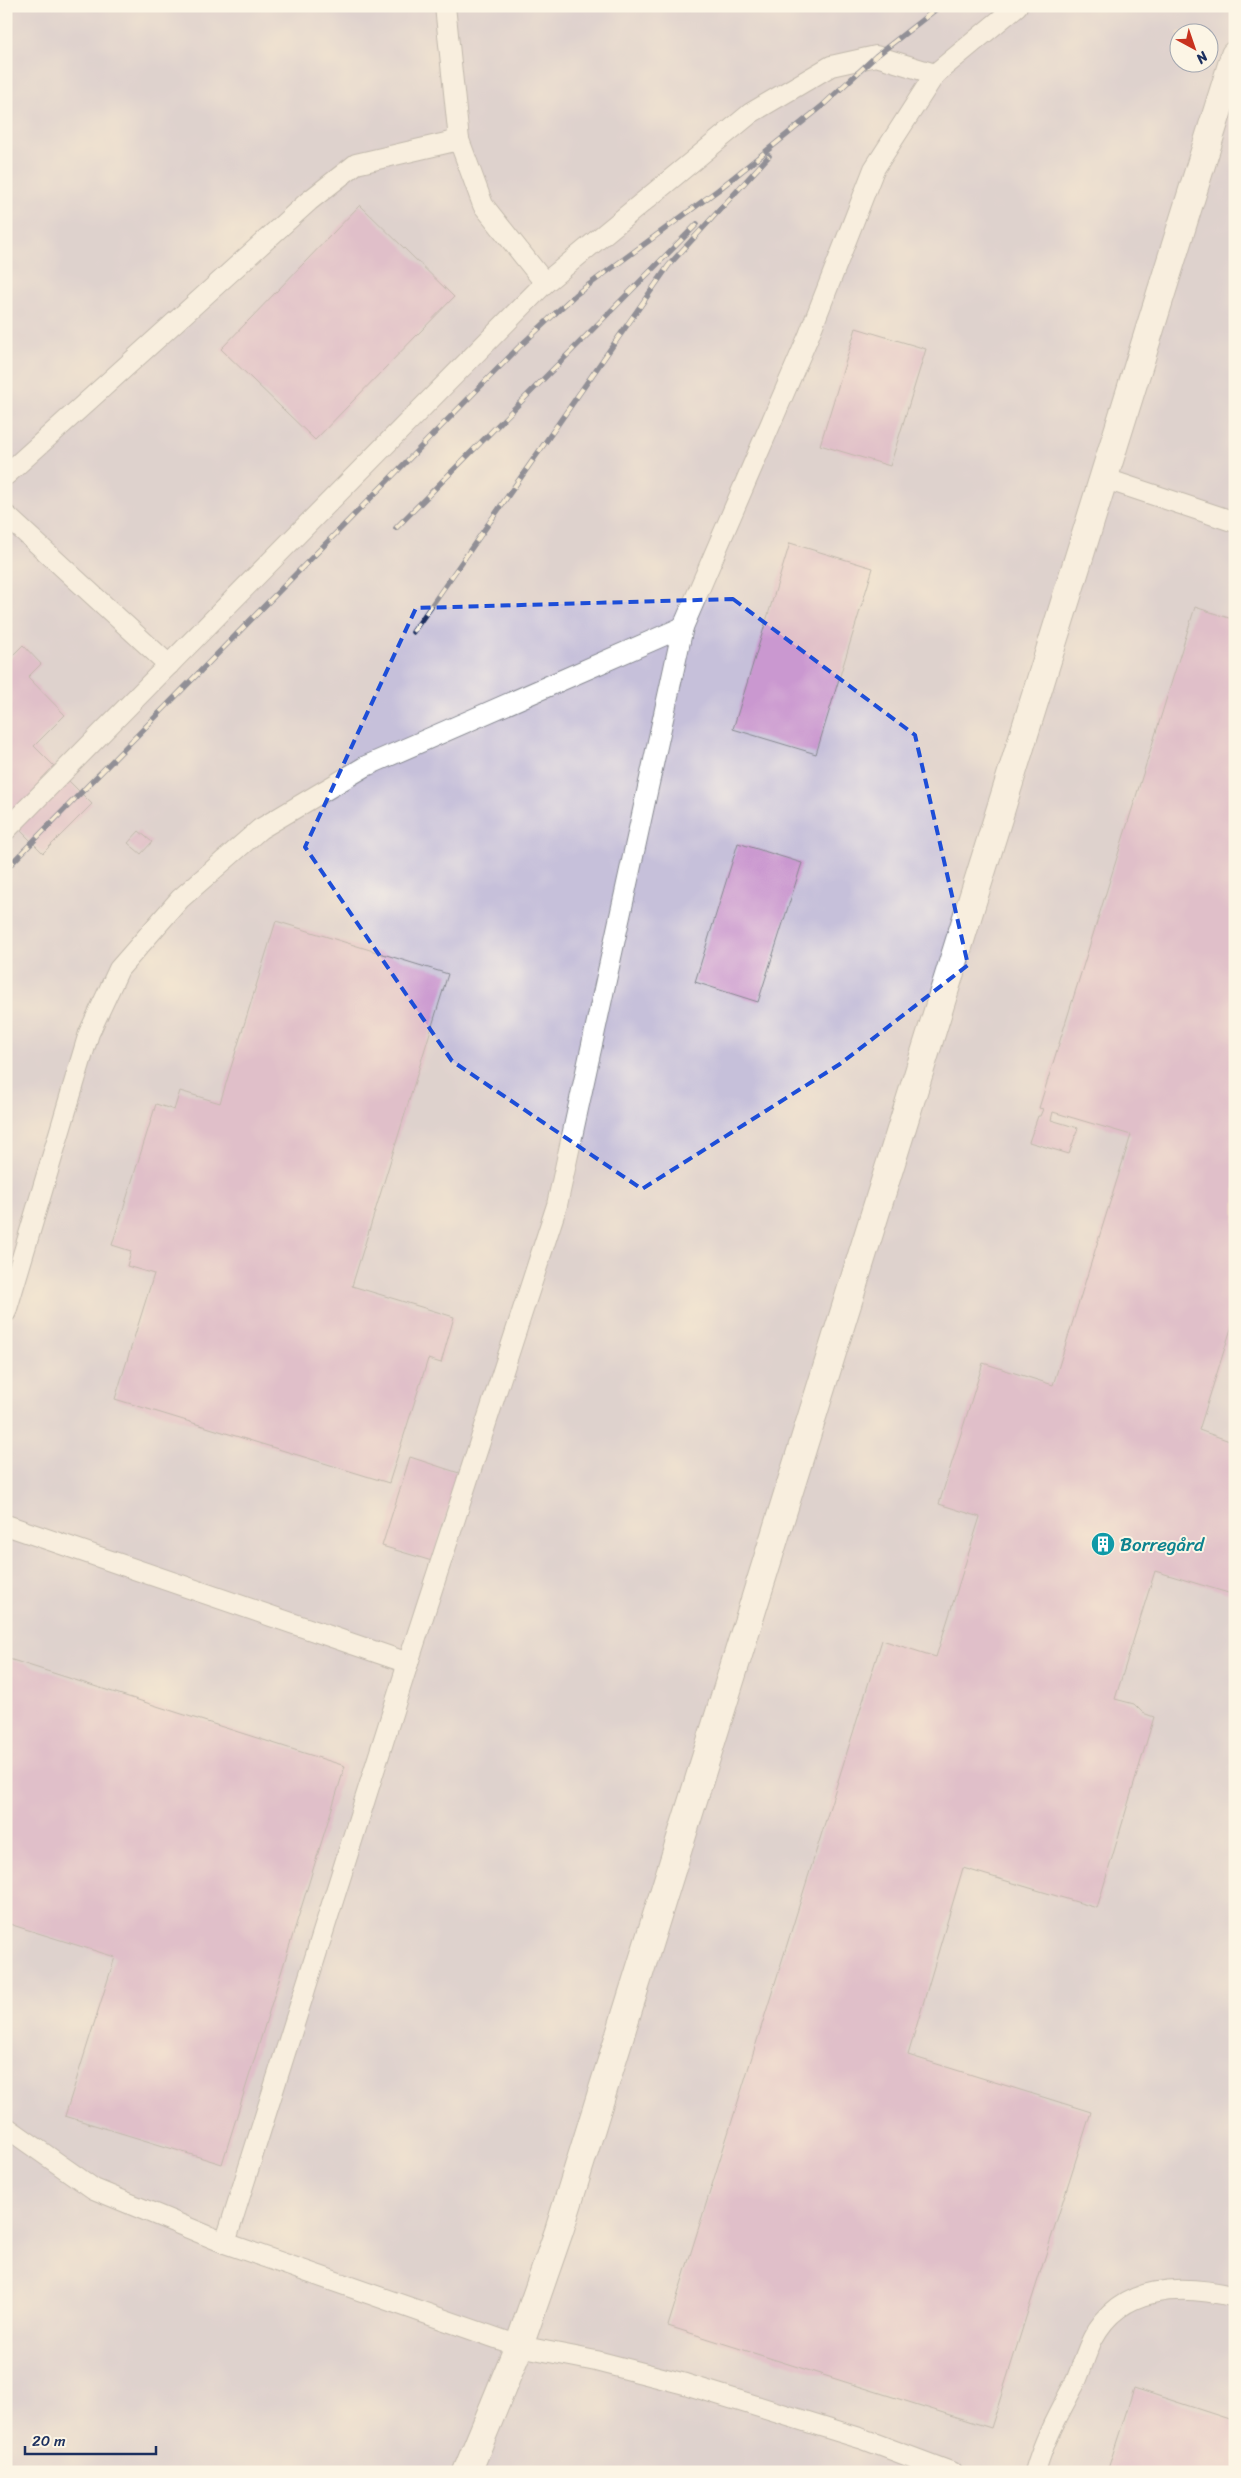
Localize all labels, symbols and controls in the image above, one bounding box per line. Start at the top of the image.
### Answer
north arrow [1168,22,1218,72]
text: N [1190,44,1215,70]
place label: Borregård [1120,1528,1205,1561]
building icon: Borregård [1090,1531,1116,1557]
scale bar [25,2423,156,2455]
text: 20 m [32,2428,66,2454]

